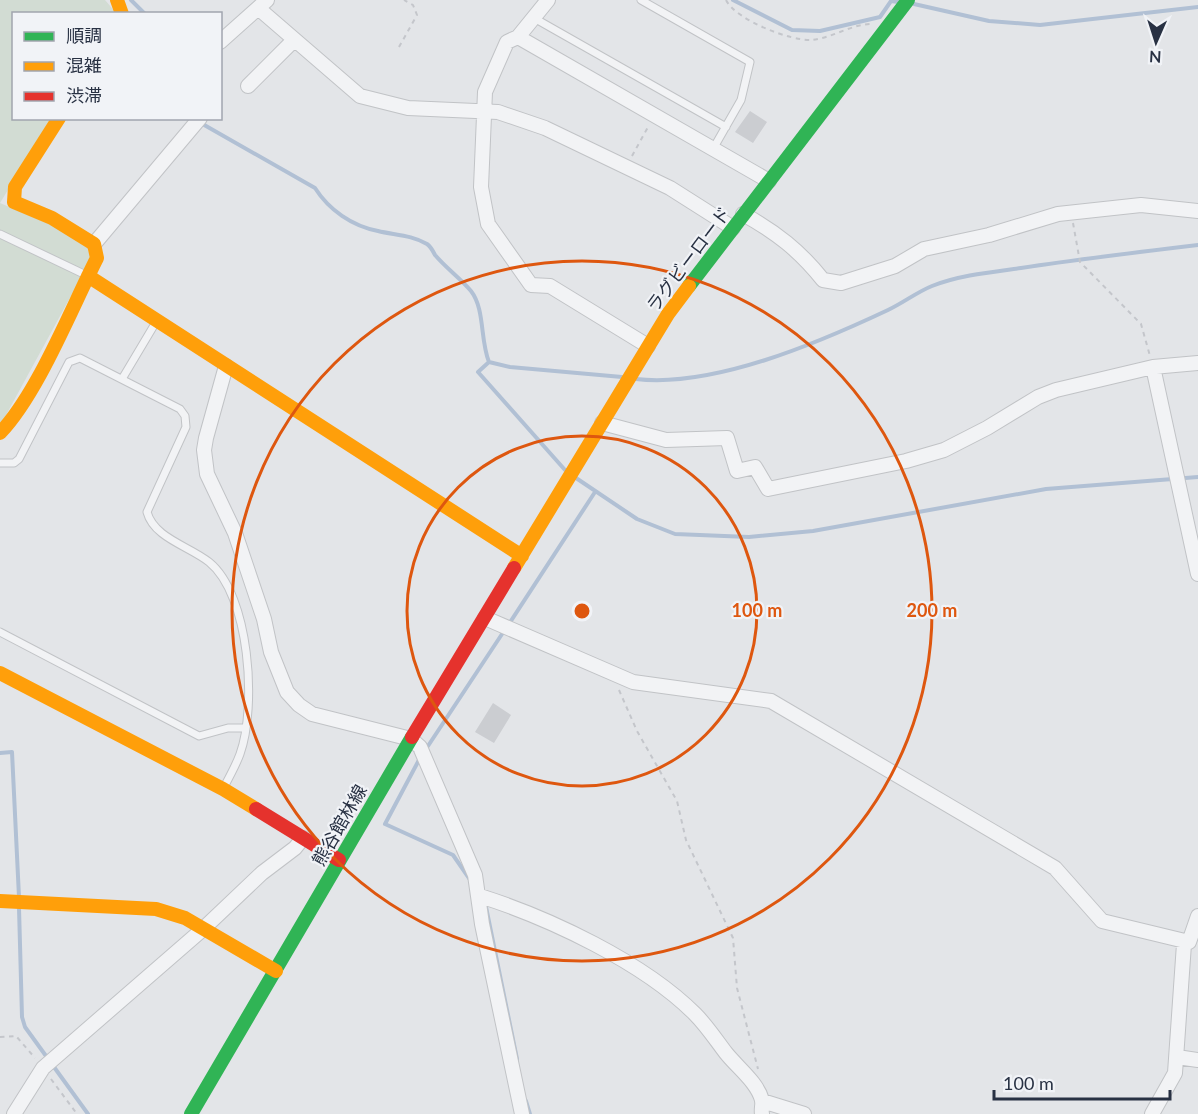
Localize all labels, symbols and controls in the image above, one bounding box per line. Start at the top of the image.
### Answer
legend [12,12,222,120]
north arrow [1126,12,1186,72]
text: 順調 [66,24,102,46]
text: N [1149,48,1162,67]
text: 混雑 [66,54,102,76]
text: 渋滞 [66,84,102,106]
street label: ラグビーロード [641,202,735,316]
text: 100 m [732,599,782,621]
text: 200 m [907,599,957,621]
centre of rings [572,601,592,621]
street label: 熊谷館林線 [307,781,371,869]
scale bar [994,1063,1170,1101]
text: 100 m [1003,1072,1054,1094]

